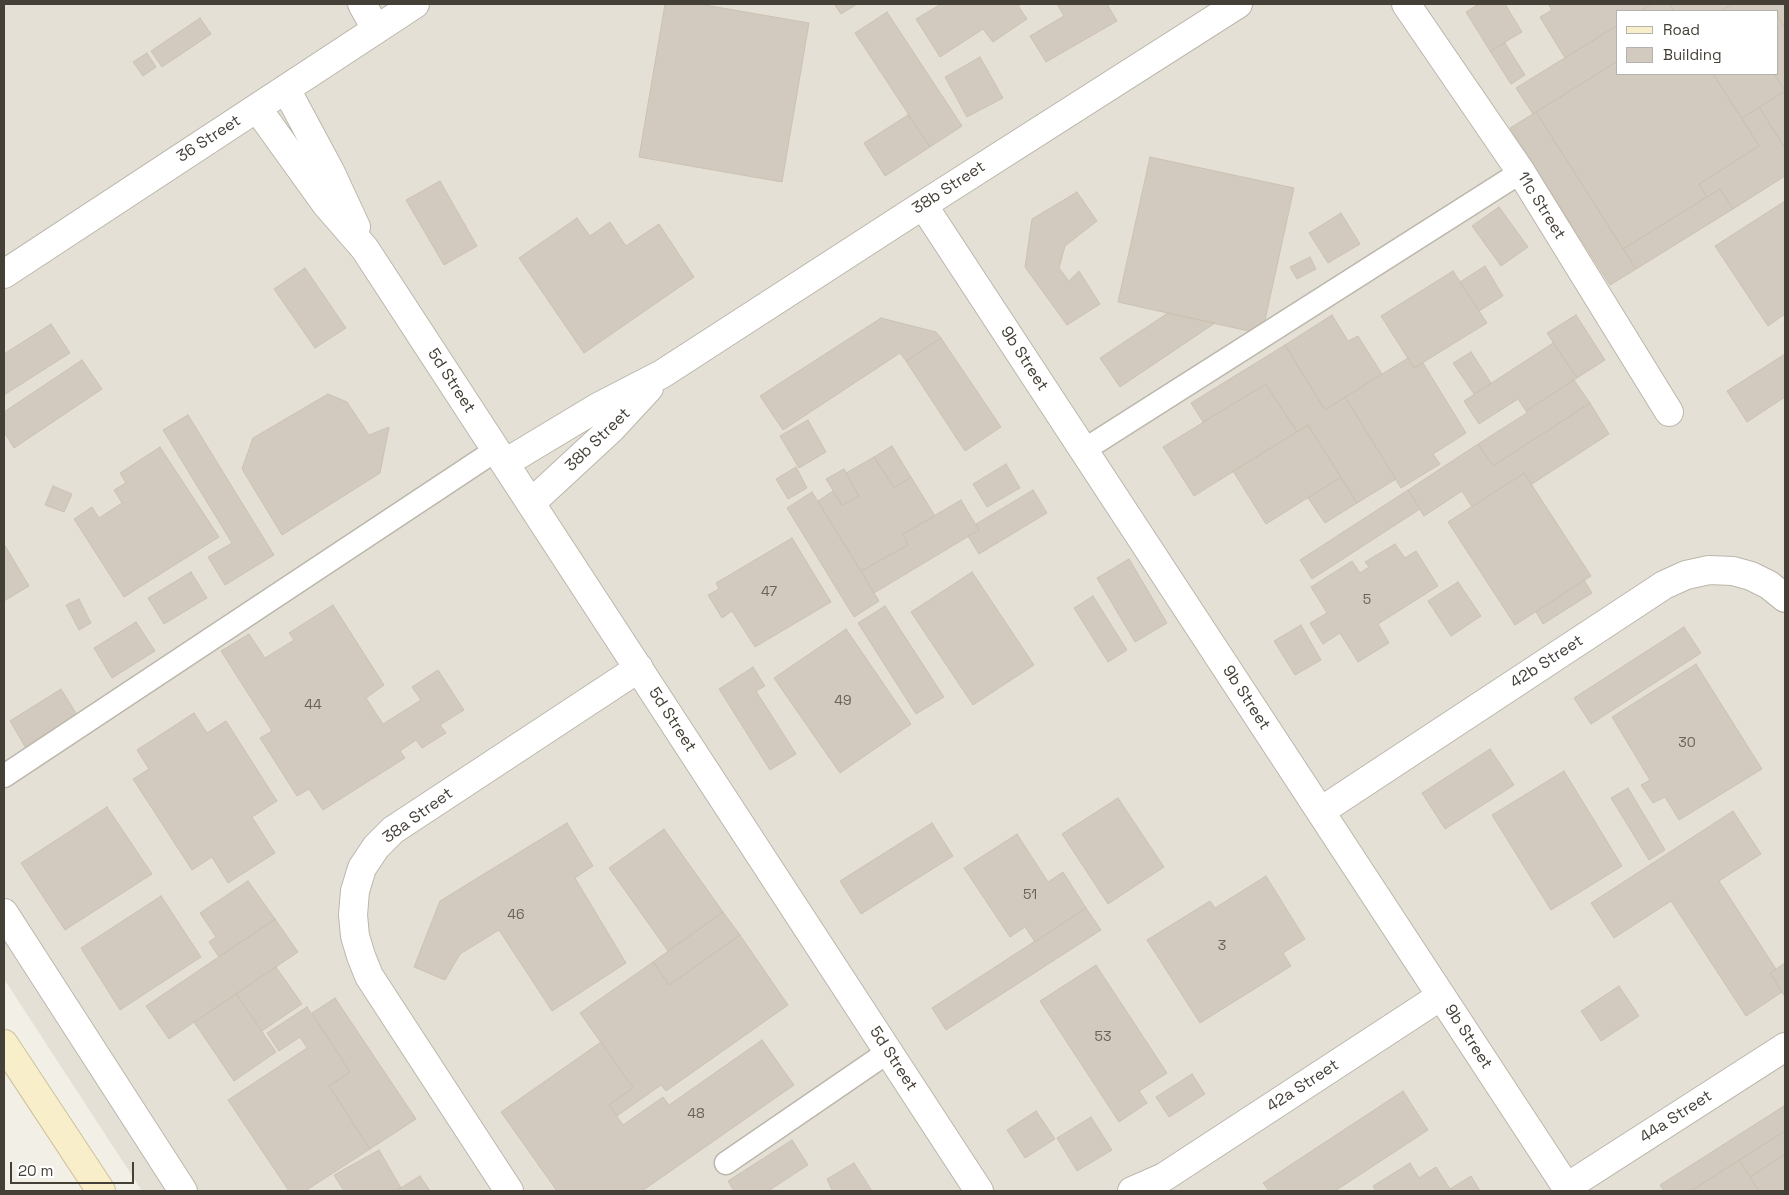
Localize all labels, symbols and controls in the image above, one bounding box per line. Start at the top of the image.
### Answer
legend [1616,10,1779,75]
text: Road [1663,20,1700,39]
text: Building [1663,45,1722,64]
street label: 36 Street [173,111,245,167]
street label: 38b Street [909,157,989,219]
street label: 11c Street [1513,169,1569,243]
street label: 9b Street [996,323,1052,395]
street label: 5d Street [423,345,479,417]
street label: 38b Street [561,404,635,476]
house number: 47 [761,584,777,600]
house number: 5 [1363,592,1371,608]
street label: 42b Street [1507,631,1587,693]
street label: 9b Street [1218,662,1274,734]
street label: 5d Street [644,684,700,756]
house number: 49 [834,693,852,709]
house number: 44 [304,697,322,713]
house number: 30 [1678,735,1696,751]
street label: 38a Street [379,784,457,848]
house number: 51 [1023,887,1037,903]
house number: 46 [507,907,525,923]
house number: 3 [1218,938,1226,954]
street label: 9b Street [1440,1001,1496,1073]
street label: 5d Street [865,1023,921,1095]
house number: 53 [1095,1029,1111,1045]
street label: 42a Street [1263,1056,1343,1116]
street label: 44a Street [1636,1087,1716,1147]
house number: 48 [687,1106,705,1122]
scale bar [12,1152,136,1184]
text: 20 m [18,1161,53,1180]

